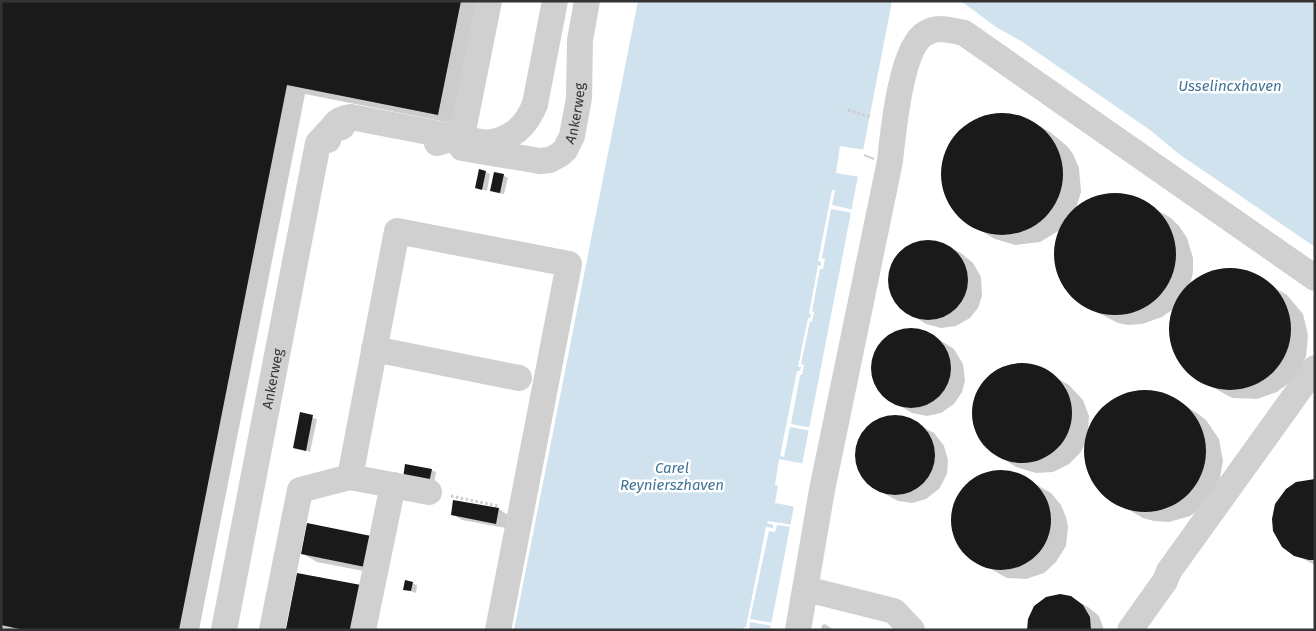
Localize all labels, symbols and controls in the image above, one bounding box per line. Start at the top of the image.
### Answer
water label: Usselincxhaven [1178,77,1282,95]
street label: Ankerweg [561,82,588,147]
street label: Ankerweg [259,346,287,410]
water label: Carel Reynierszhaven [620,459,724,494]

